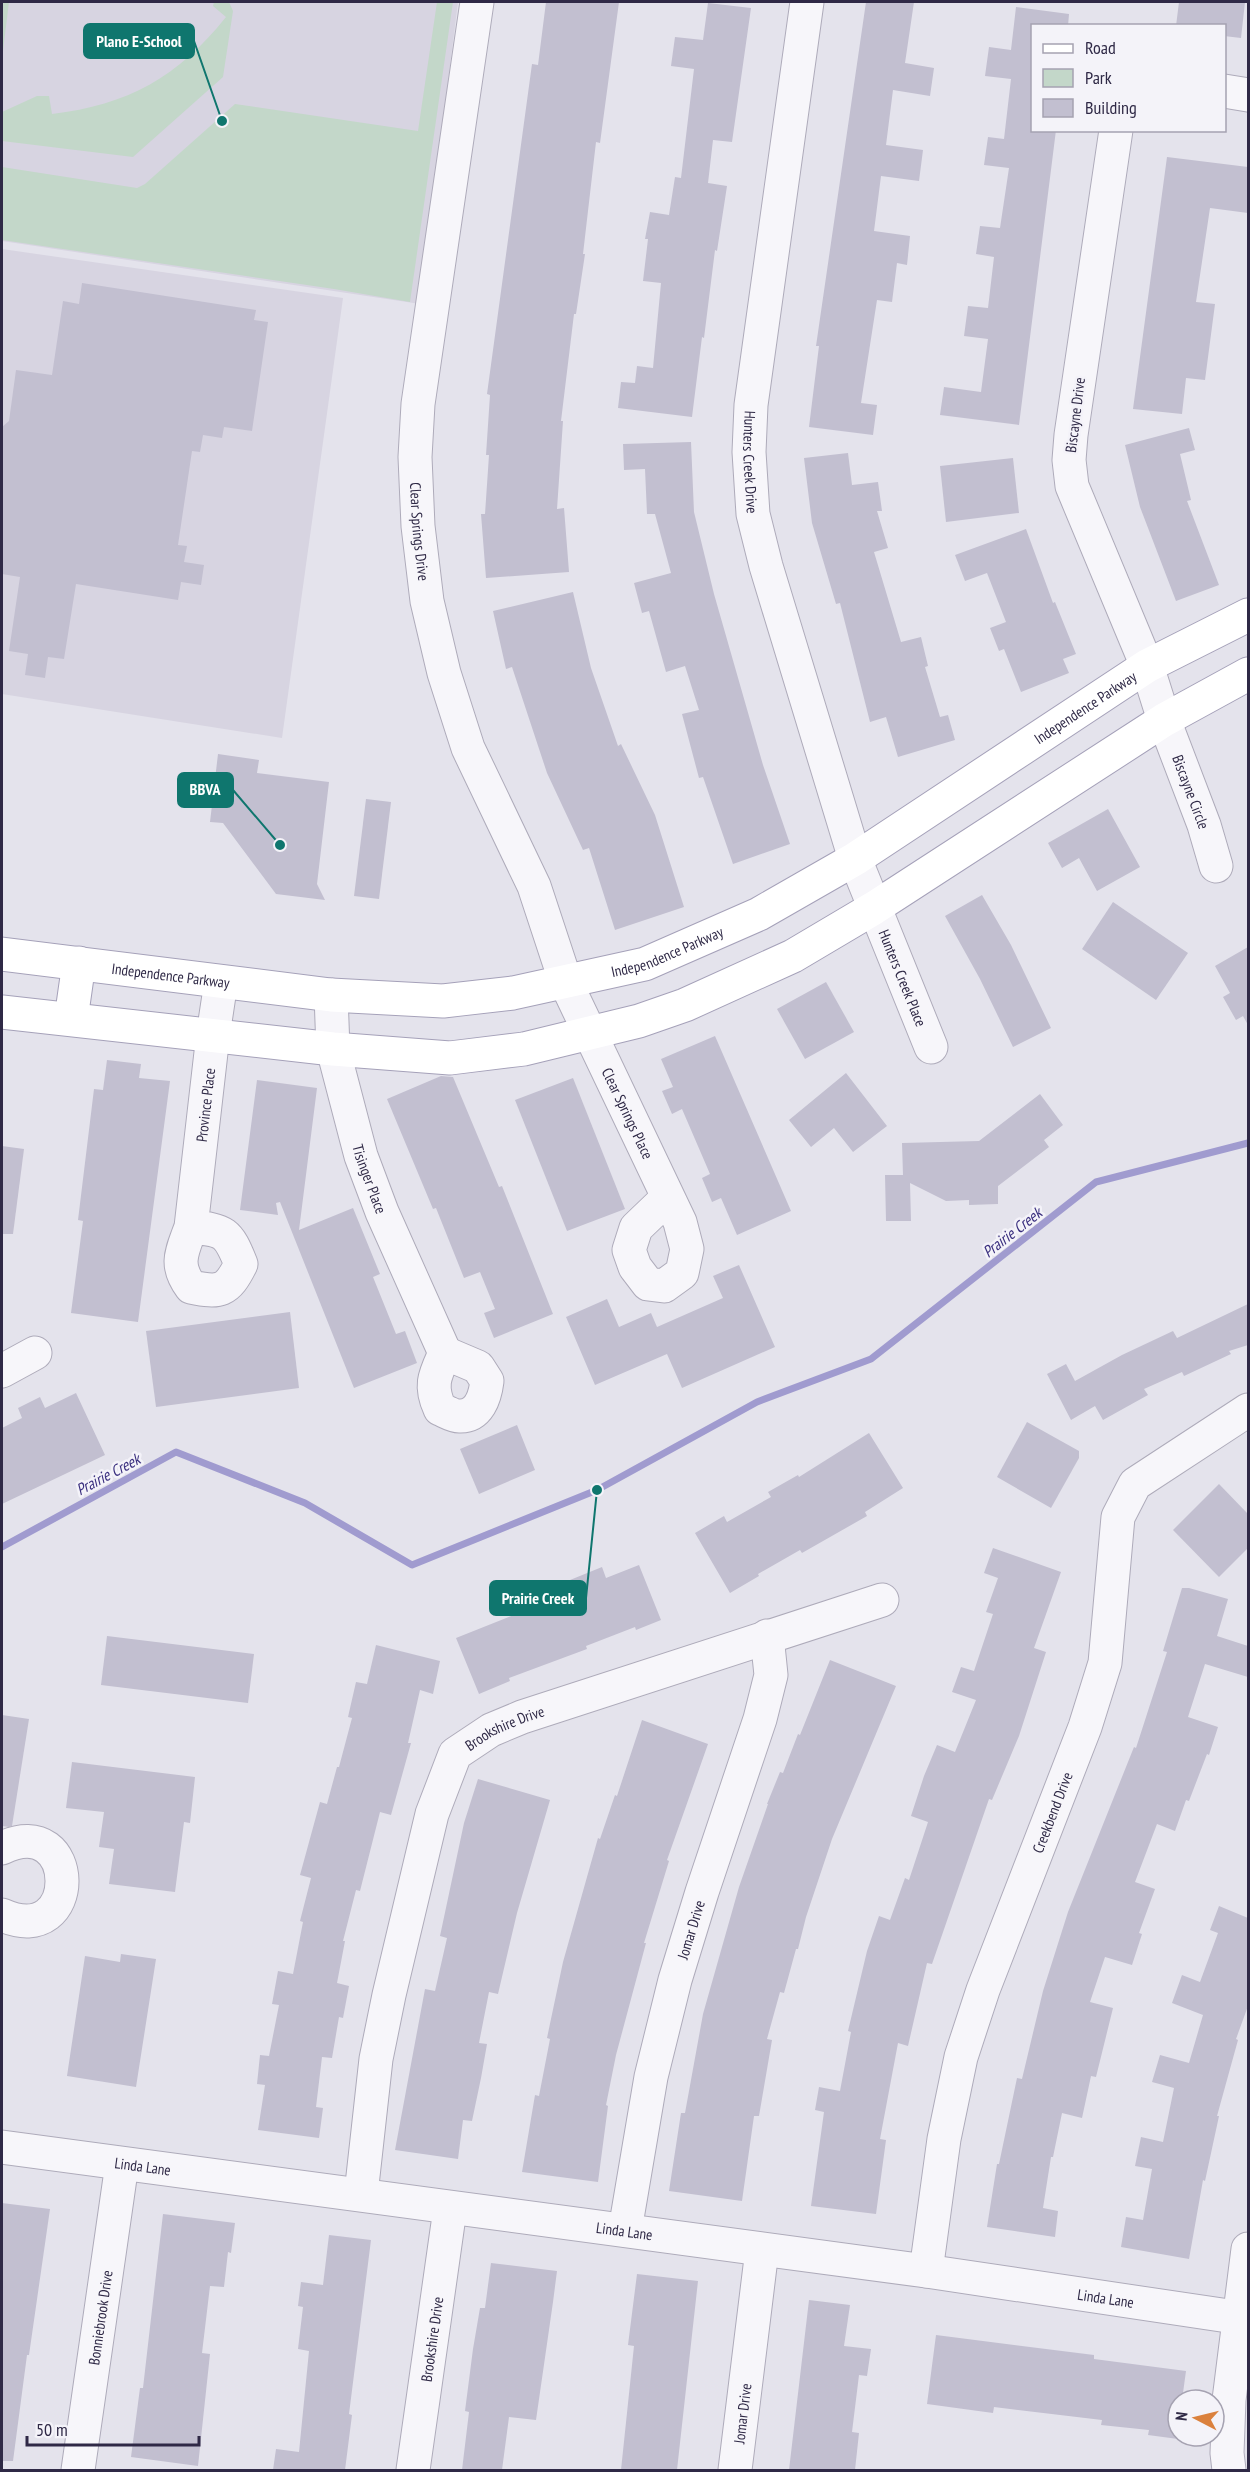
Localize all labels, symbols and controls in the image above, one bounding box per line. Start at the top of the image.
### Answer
callout: Plano E-School [84,24,194,58]
legend [1031,24,1226,132]
text: Plano E-School [96,31,182,51]
text: Road [1085,36,1116,59]
text: Park [1085,66,1112,89]
text: Building [1085,96,1137,119]
street label: Biscayne Drive [1061,376,1089,454]
street label: Hunters Creek Drive [739,410,762,514]
street label: Clear Springs Drive [407,482,434,582]
street label: Independence Parkway [1030,666,1140,748]
street label: Biscayne Circle [1169,752,1214,831]
callout: BBVA [178,773,233,807]
text: BBVA [190,779,221,799]
street label: Independence Parkway [609,921,726,981]
street label: Hunters Creek Place [875,926,931,1029]
street label: Independence Parkway [111,958,231,992]
street label: Clear Springs Place [598,1064,658,1162]
street label: Province Place [191,1067,219,1143]
street label: Tisinger Place [349,1142,391,1216]
water label: Prairie Creek [978,1202,1047,1261]
water label: Prairie Creek [73,1448,145,1499]
callout: Prairie Creek [490,1581,586,1615]
text: Prairie Creek [502,1588,575,1608]
street label: Brookshire Drive [461,1701,546,1754]
street label: Creekbend Drive [1028,1769,1076,1856]
street label: Jomar Drive [672,1898,708,1962]
street label: Linda Lane [113,2153,172,2179]
street label: Linda Lane [595,2217,654,2244]
street label: Bonniebrook Drive [84,2269,116,2366]
street label: Linda Lane [1076,2284,1135,2311]
street label: Brookshire Drive [416,2296,447,2383]
street label: Jomar Drive [729,2382,755,2446]
north arrow [1166,2388,1226,2448]
scale bar [27,2409,200,2447]
text: N [1171,2411,1192,2422]
text: 50 m [36,2418,68,2441]

